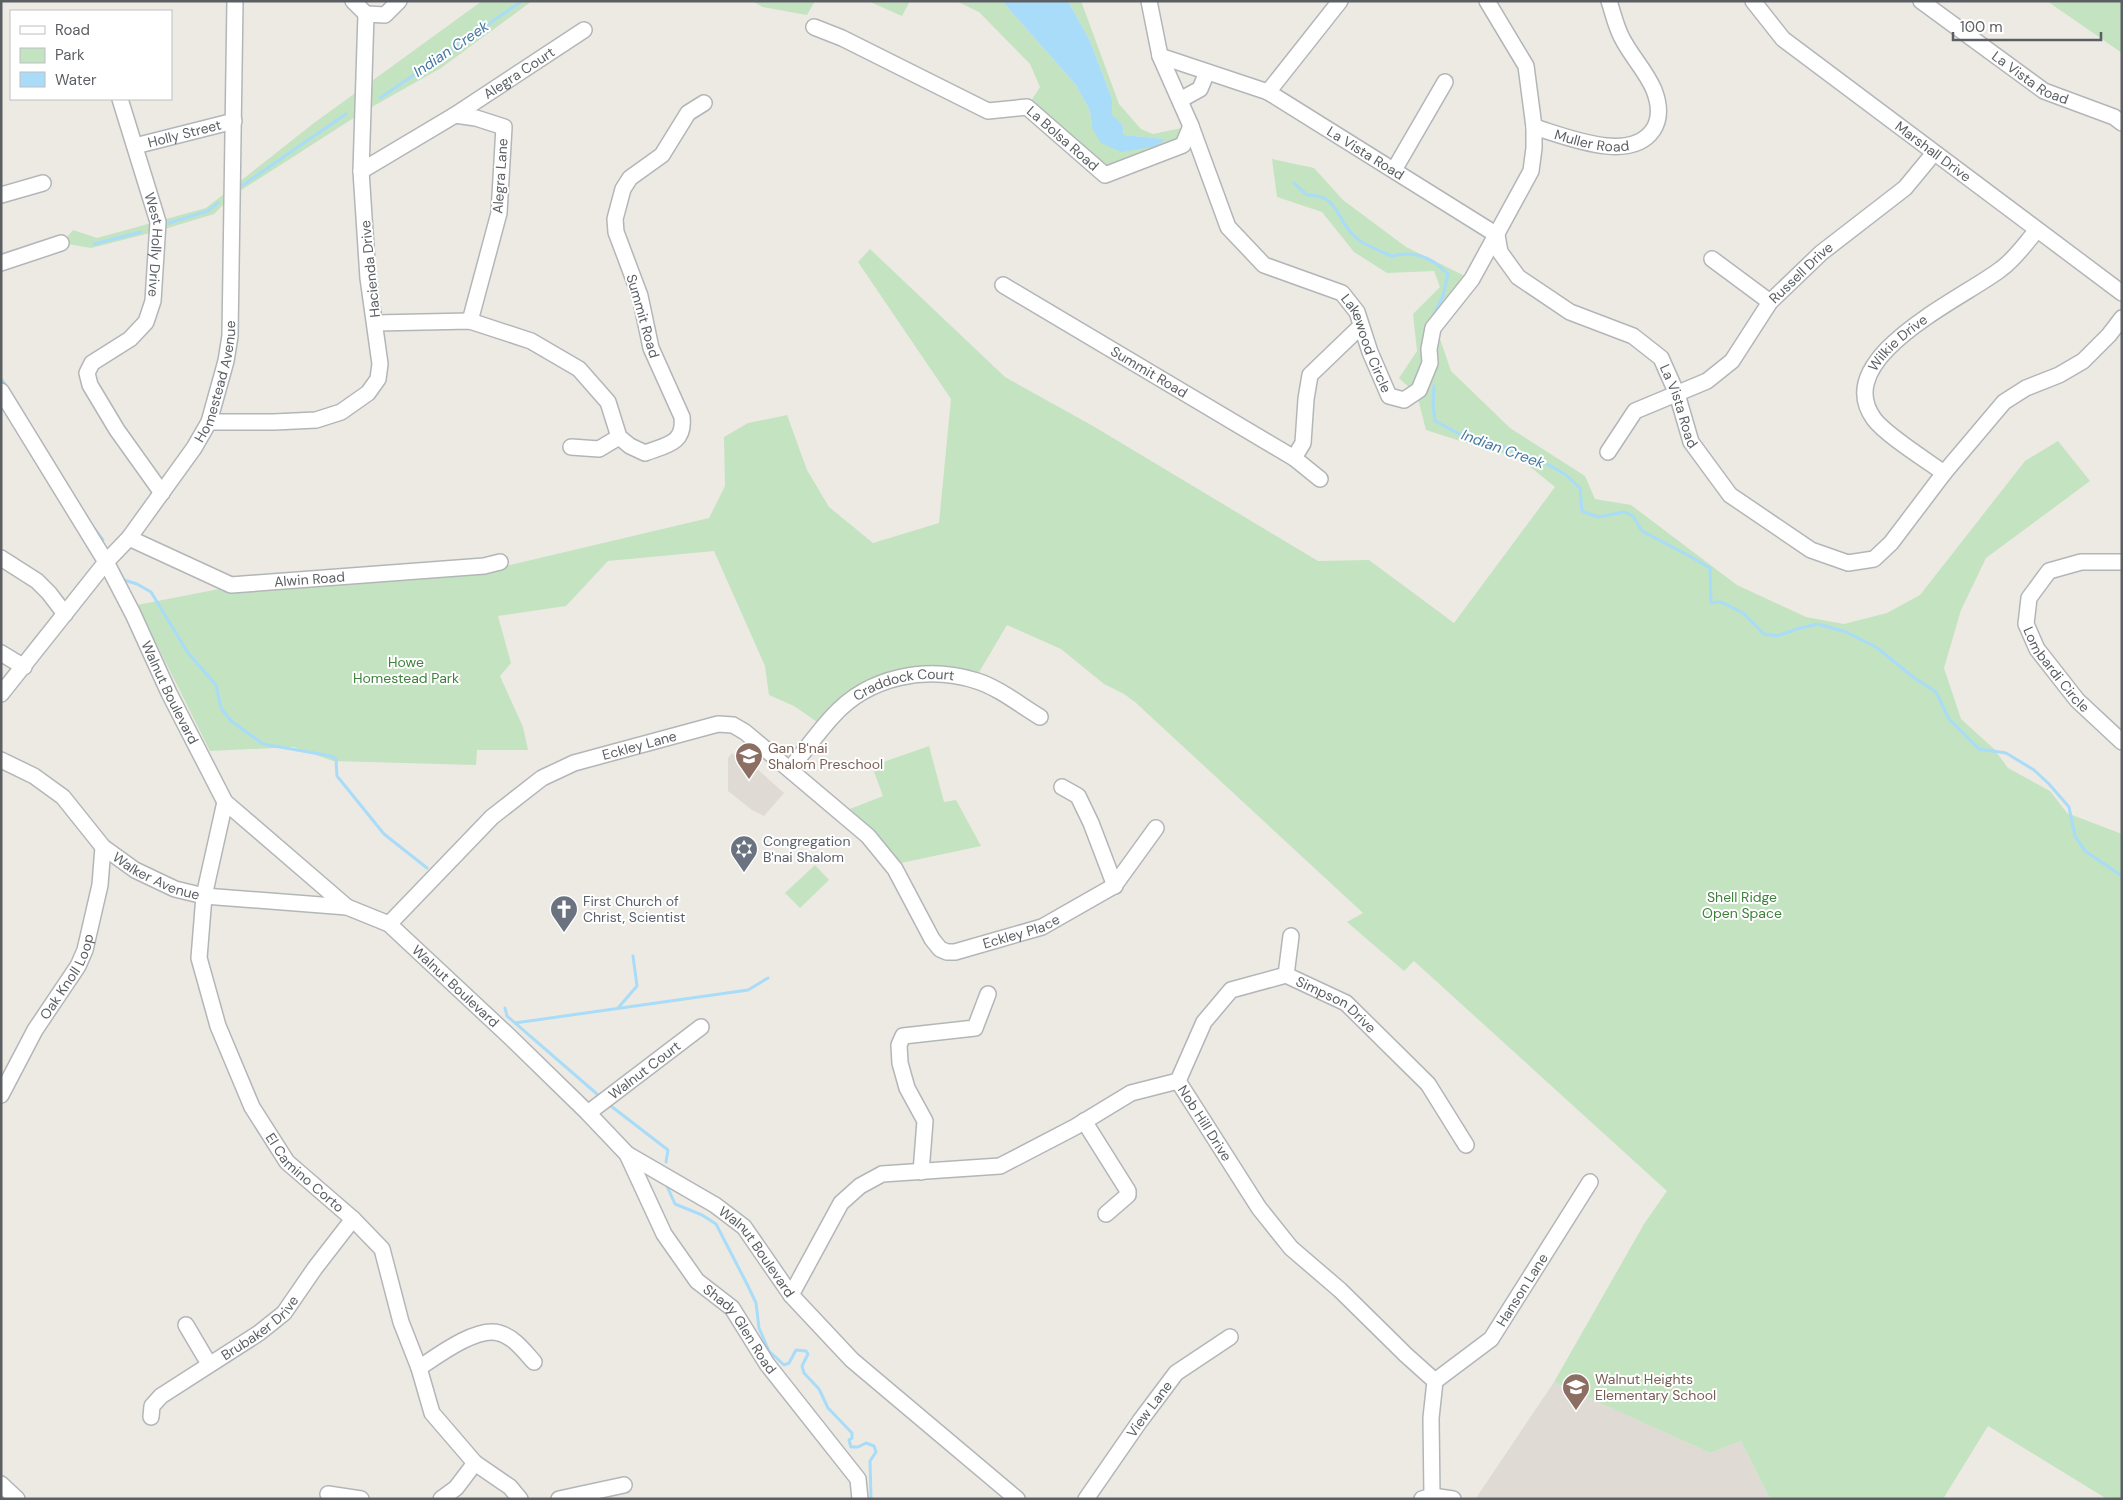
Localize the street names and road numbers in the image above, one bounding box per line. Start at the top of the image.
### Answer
street label: Alegra Court [480,43,558,103]
street label: La Vista Road [1988,47,2071,108]
street label: La Bolsa Road [1023,102,1102,174]
street label: Holly Street [146,116,223,151]
street label: Marshall Drive [1892,117,1975,186]
street label: La Vista Road [1324,122,1408,184]
street label: Muller Road [1552,125,1630,155]
street label: Alegra Lane [488,138,512,214]
street label: West Holly Drive [140,190,167,298]
street label: Hacienda Drive [356,219,384,319]
street label: Russell Drive [1765,238,1837,307]
street label: Summit Road [622,272,664,360]
street label: Lakewood Circle [1337,290,1396,395]
street label: Wilkie Drive [1864,310,1931,374]
street label: Homestead Avenue [190,320,239,446]
street label: Summit Road [1107,342,1191,402]
street label: La Vista Road [1656,361,1702,452]
street label: Alwin Road [273,567,345,591]
street label: Lombardi Circle [2019,624,2093,716]
street label: Walnut Boulevard [137,638,203,747]
street label: Craddock Court [849,665,955,705]
street label: Eckley Lane [600,727,679,764]
street label: Walker Avenue [109,848,202,904]
street label: Eckley Place [981,910,1063,953]
street label: Oak Knoll Loop [36,932,97,1023]
street label: Walnut Boulevard [408,941,503,1031]
street label: Simpson Drive [1293,972,1380,1037]
street label: Walnut Court [605,1037,684,1103]
street label: Nob Hill Drive [1174,1082,1236,1164]
street label: El Camino Corto [262,1129,348,1216]
street label: Walnut Boulevard [715,1202,799,1301]
street label: Hanson Lane [1492,1250,1552,1330]
street label: Shady Glen Road [700,1280,780,1378]
street label: Brubaker Drive [218,1292,302,1364]
street label: View Lane [1122,1377,1176,1441]

